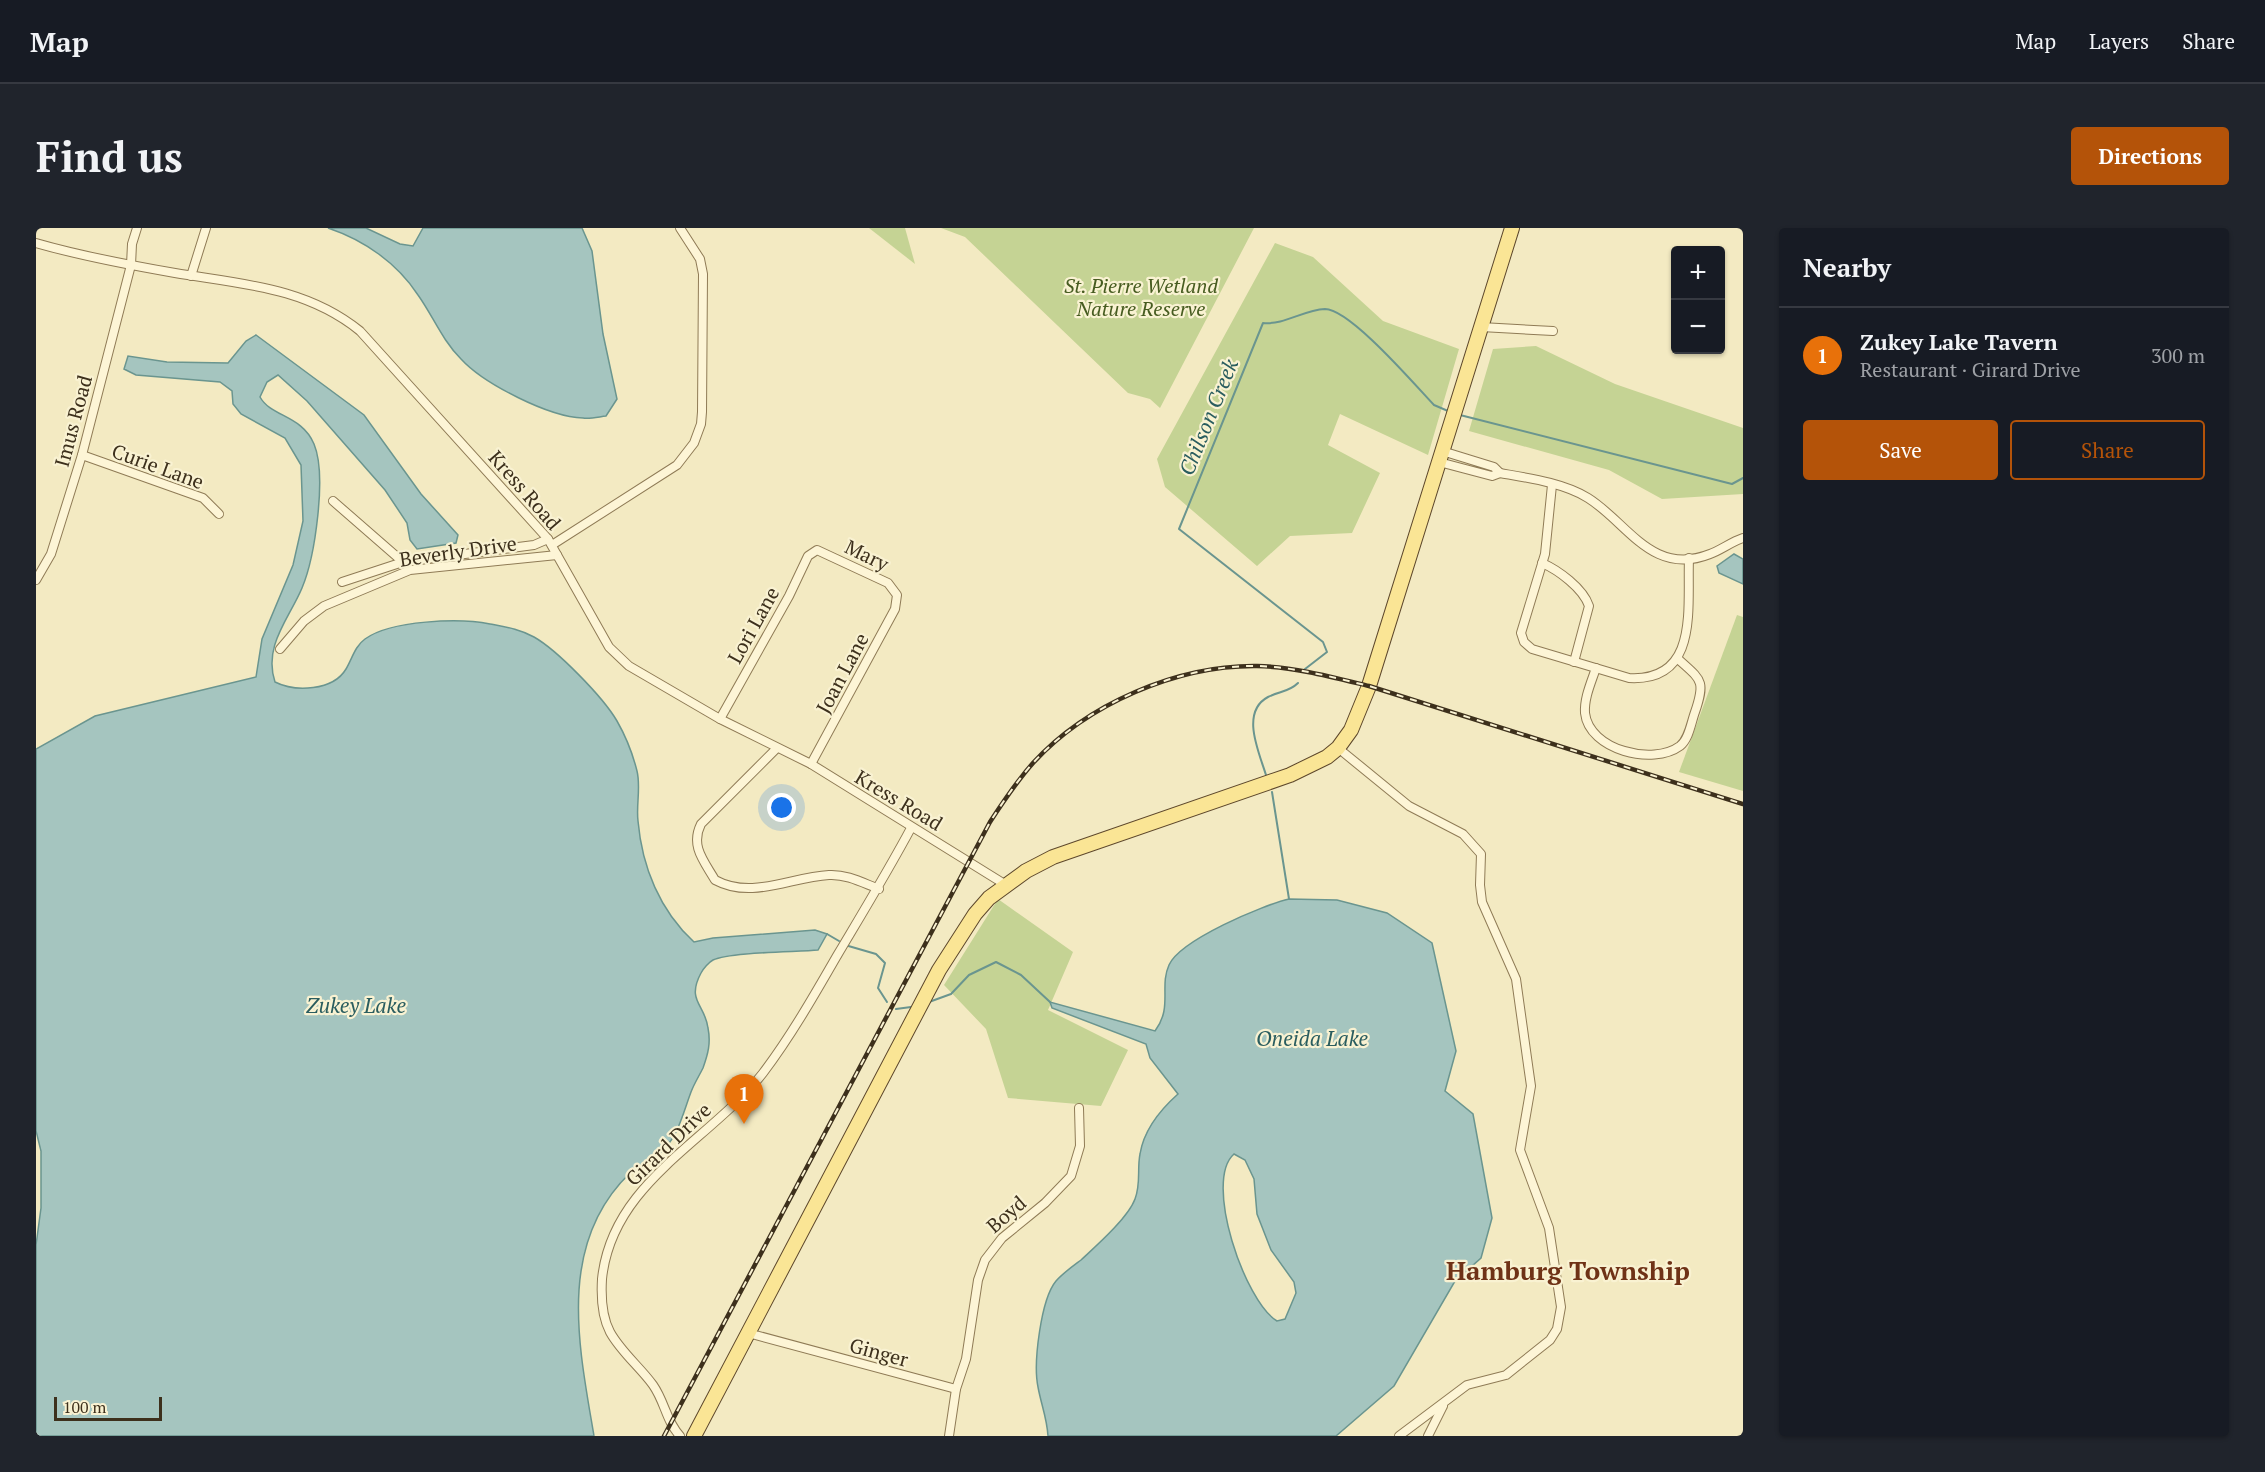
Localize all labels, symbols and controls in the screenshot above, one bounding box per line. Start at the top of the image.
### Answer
text: Map [30,23,89,60]
text: Map [2015,27,2056,55]
text: Layers [2089,27,2149,55]
text: Share [2182,27,2235,55]
button: Directions [2071,127,2229,185]
text: Find us [36,128,183,184]
map controls [1671,246,1725,354]
button: + [1671,246,1725,300]
text: Nearby [1803,250,1891,284]
park label: St. Pierre Wetland Nature Reserve [1064,272,1218,322]
button: − [1671,300,1725,354]
text: Zukey Lake Tavern [1860,327,2058,356]
text: 1 [1817,342,1828,369]
text: 300 m [2151,342,2205,369]
water label: Chilson Creek [1172,354,1244,479]
text: Restaurant · Girard Drive [1860,356,2081,383]
street label: Imus Road [48,372,98,470]
button: Save [1803,420,1998,480]
button: Share [2010,420,2205,480]
street label: Curie Lane [108,437,208,495]
street label: Kress Road [483,444,567,536]
street label: Beverly Drive [398,529,518,573]
street label: Mary [841,533,894,578]
street label: Lori Lane [721,582,785,668]
street label: Joan Lane [809,628,875,718]
street label: Kress Road [850,763,948,837]
your location [767,793,796,822]
water label: Zukey Lake [306,991,406,1019]
water label: Oneida Lake [1256,1024,1369,1052]
pin: 1 [724,1074,764,1124]
street label: Girard Drive [619,1096,717,1192]
street label: Boyd [980,1189,1032,1239]
district label: Hamburg Township [1446,1253,1690,1287]
street label: Ginger [847,1331,912,1373]
scale bar [54,1394,162,1422]
text: 100 m [63,1396,106,1418]

